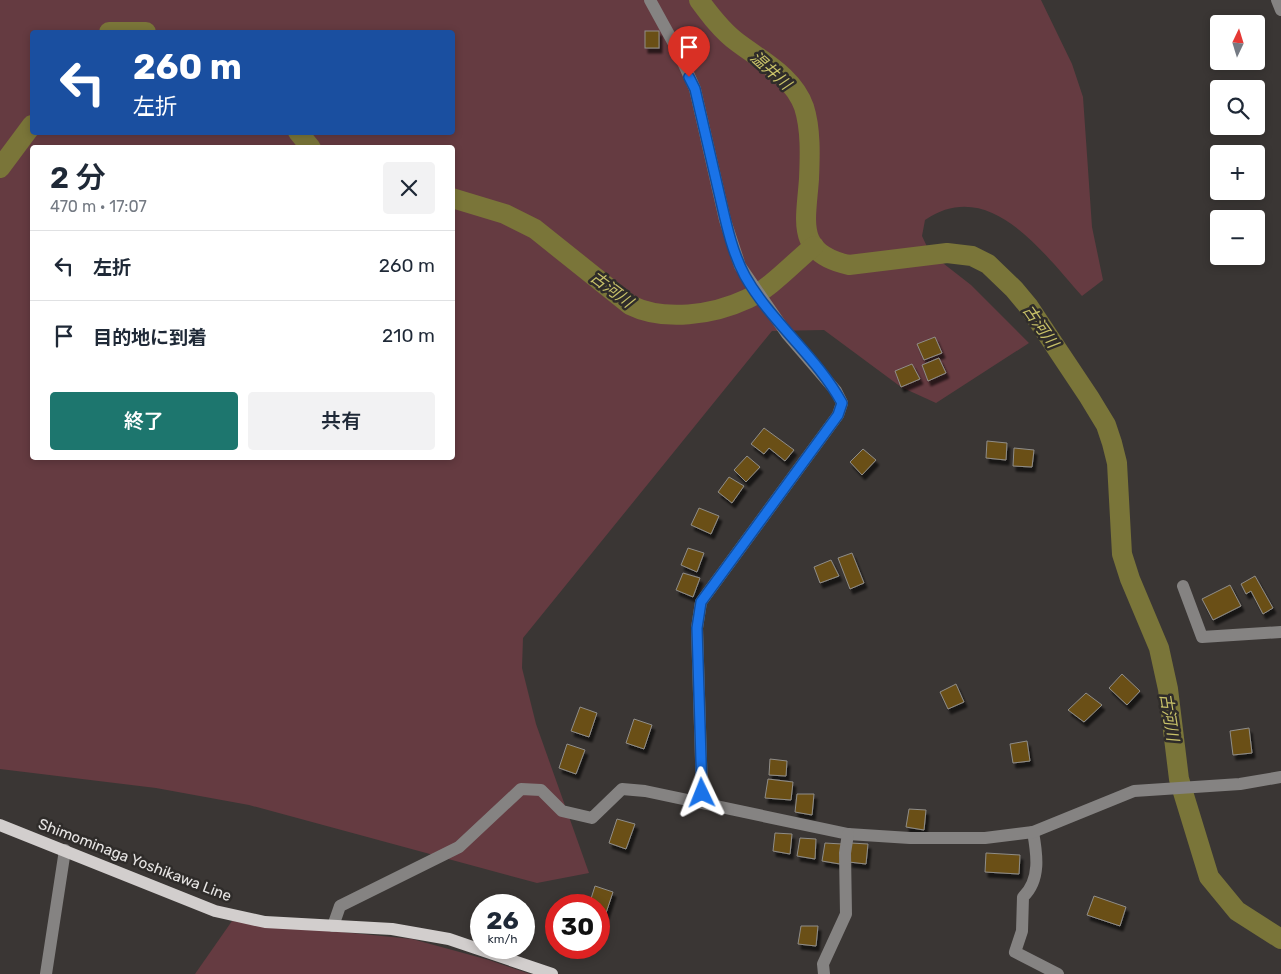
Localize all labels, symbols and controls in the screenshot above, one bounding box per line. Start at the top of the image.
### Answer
north arrow [1210,15,1265,70]
map controls [1210,15,1265,265]
pin [668,26,710,77]
icon: arrive [675,33,703,61]
text: 260 m [133,46,242,88]
water label: 温井川 [746,47,796,95]
icon: left [50,50,115,115]
button: search [1210,80,1265,135]
text: 左折 [133,93,177,120]
button: + [1210,145,1265,200]
text: 2 分 [50,160,106,196]
button: close [383,162,435,214]
text: 470 m · 17:07 [50,197,147,216]
button: − [1210,210,1265,265]
icon: left [50,252,78,280]
text: 260 m [379,254,435,277]
text: 左折 [93,256,131,279]
water label: 古河川 [587,267,638,313]
water label: 古河川 [1019,301,1063,353]
icon: arrive [50,322,78,350]
text: 210 m [382,324,435,347]
text: 目的地に到着 [93,326,207,349]
button: 終了 [50,392,238,450]
button: 共有 [248,392,435,450]
water label: 古河川 [1156,692,1183,744]
position arrow [675,766,727,818]
street label: Shimominaga Yoshikawa Line [36,815,234,905]
speed limit sign: 30 [545,894,610,959]
text: 26 [486,906,519,935]
text: km/h [488,932,517,946]

